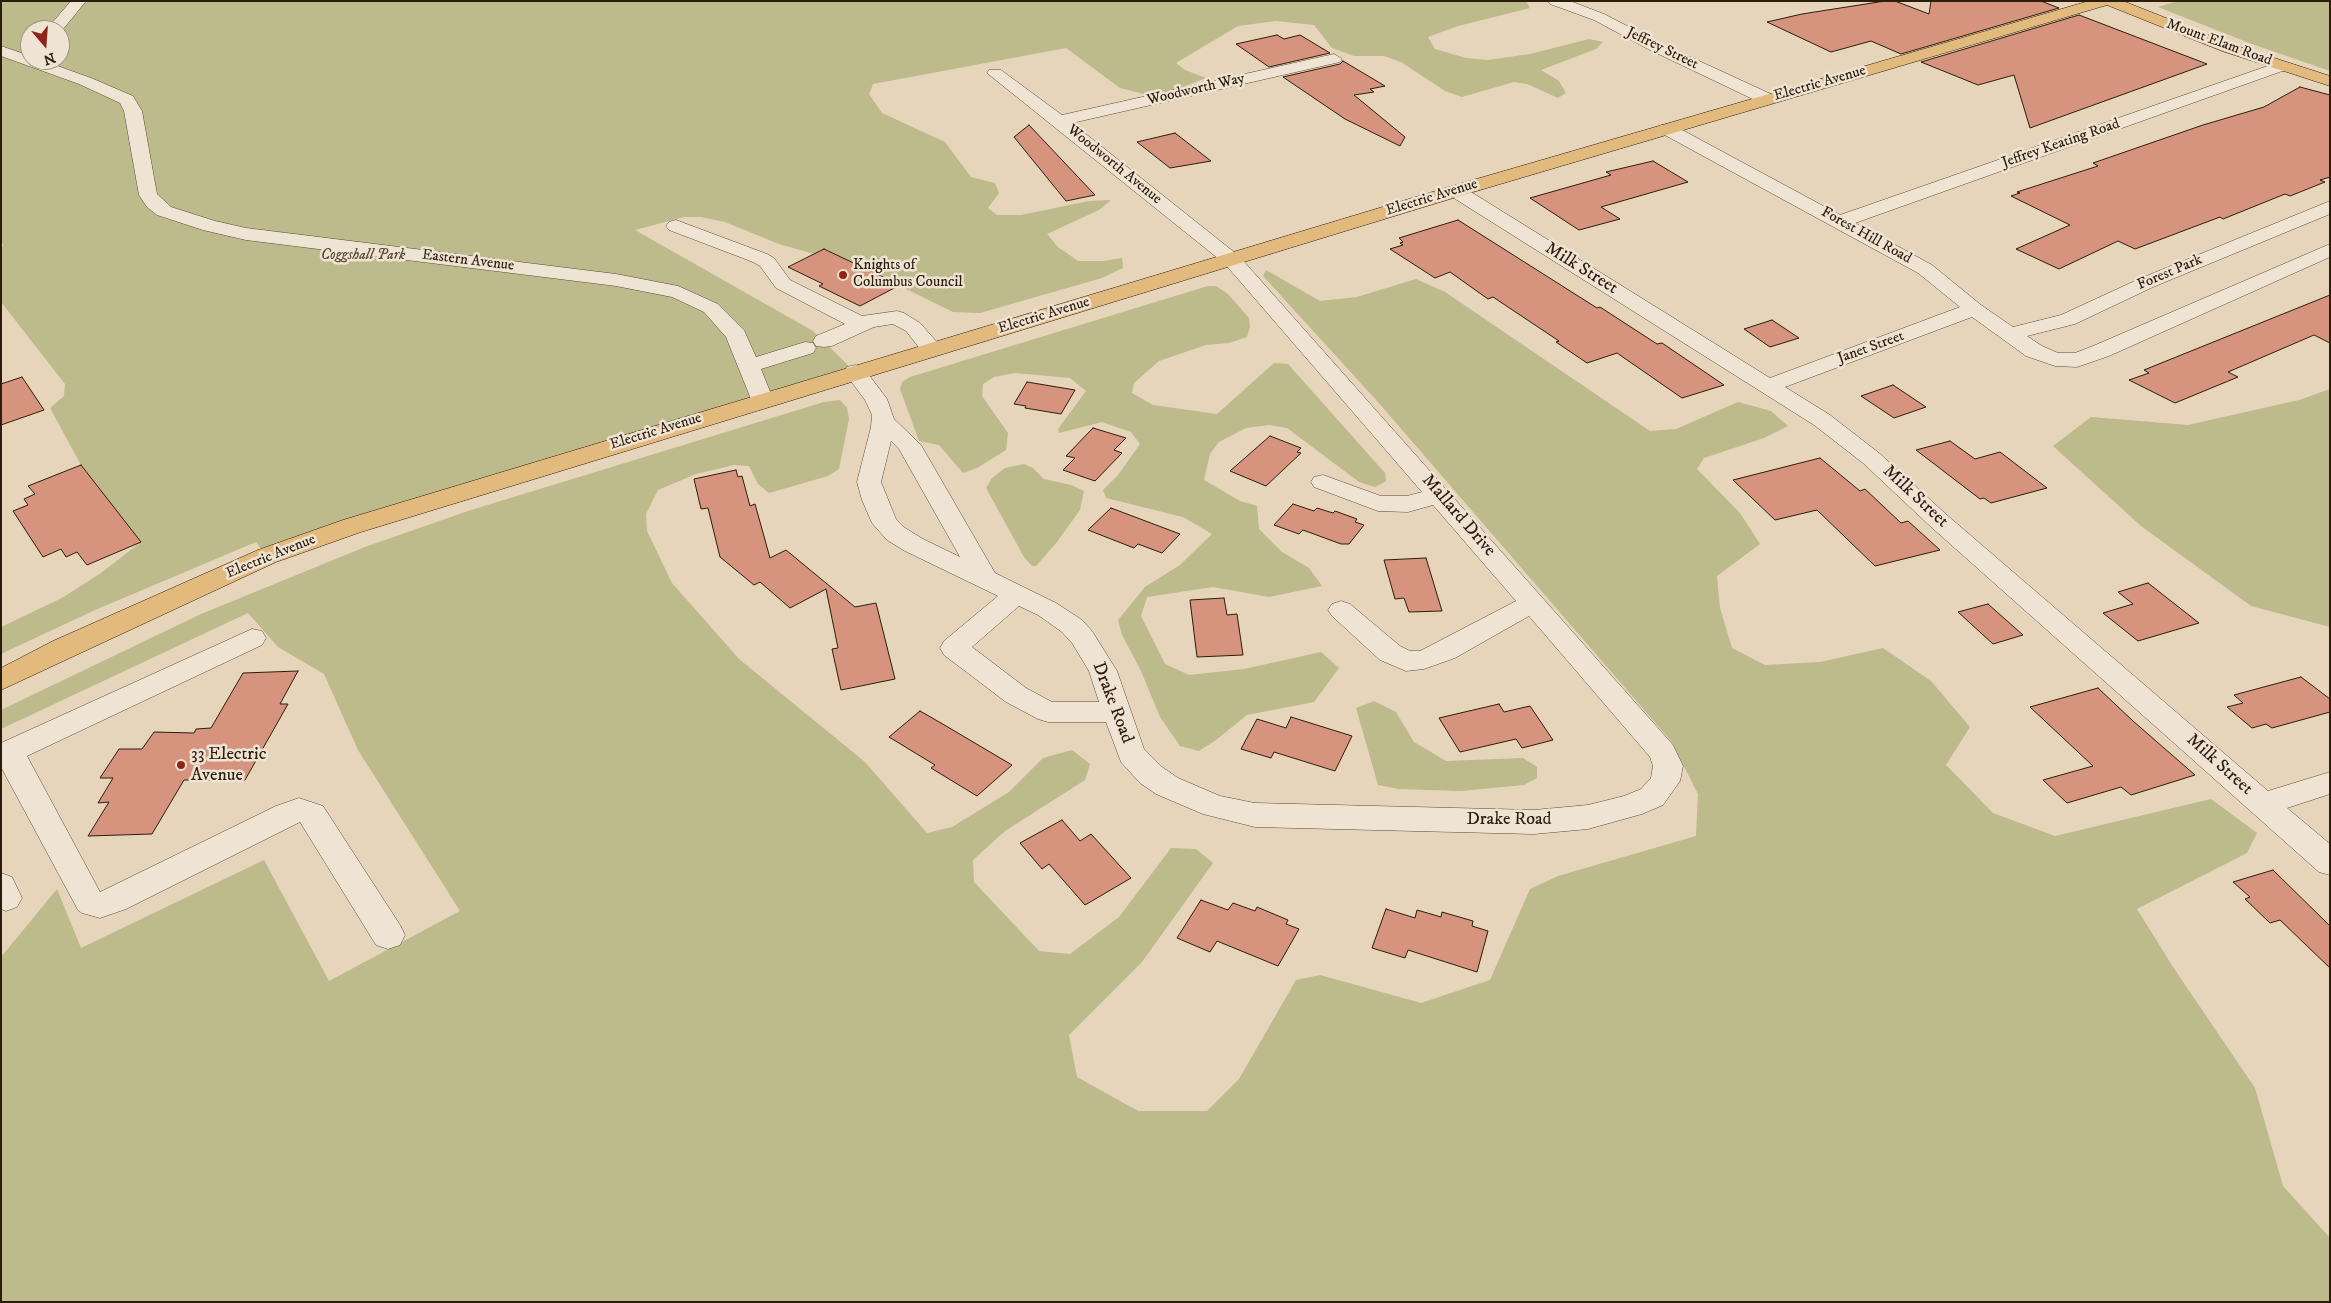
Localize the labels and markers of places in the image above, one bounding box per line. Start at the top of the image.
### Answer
place label: Knights of Columbus Council [853,257,963,292]
marker: Knights of Columbus Council [837,269,849,281]
place label: 33 Electric Avenue [191,744,266,786]
marker: 33 Electric Avenue [175,759,187,771]

